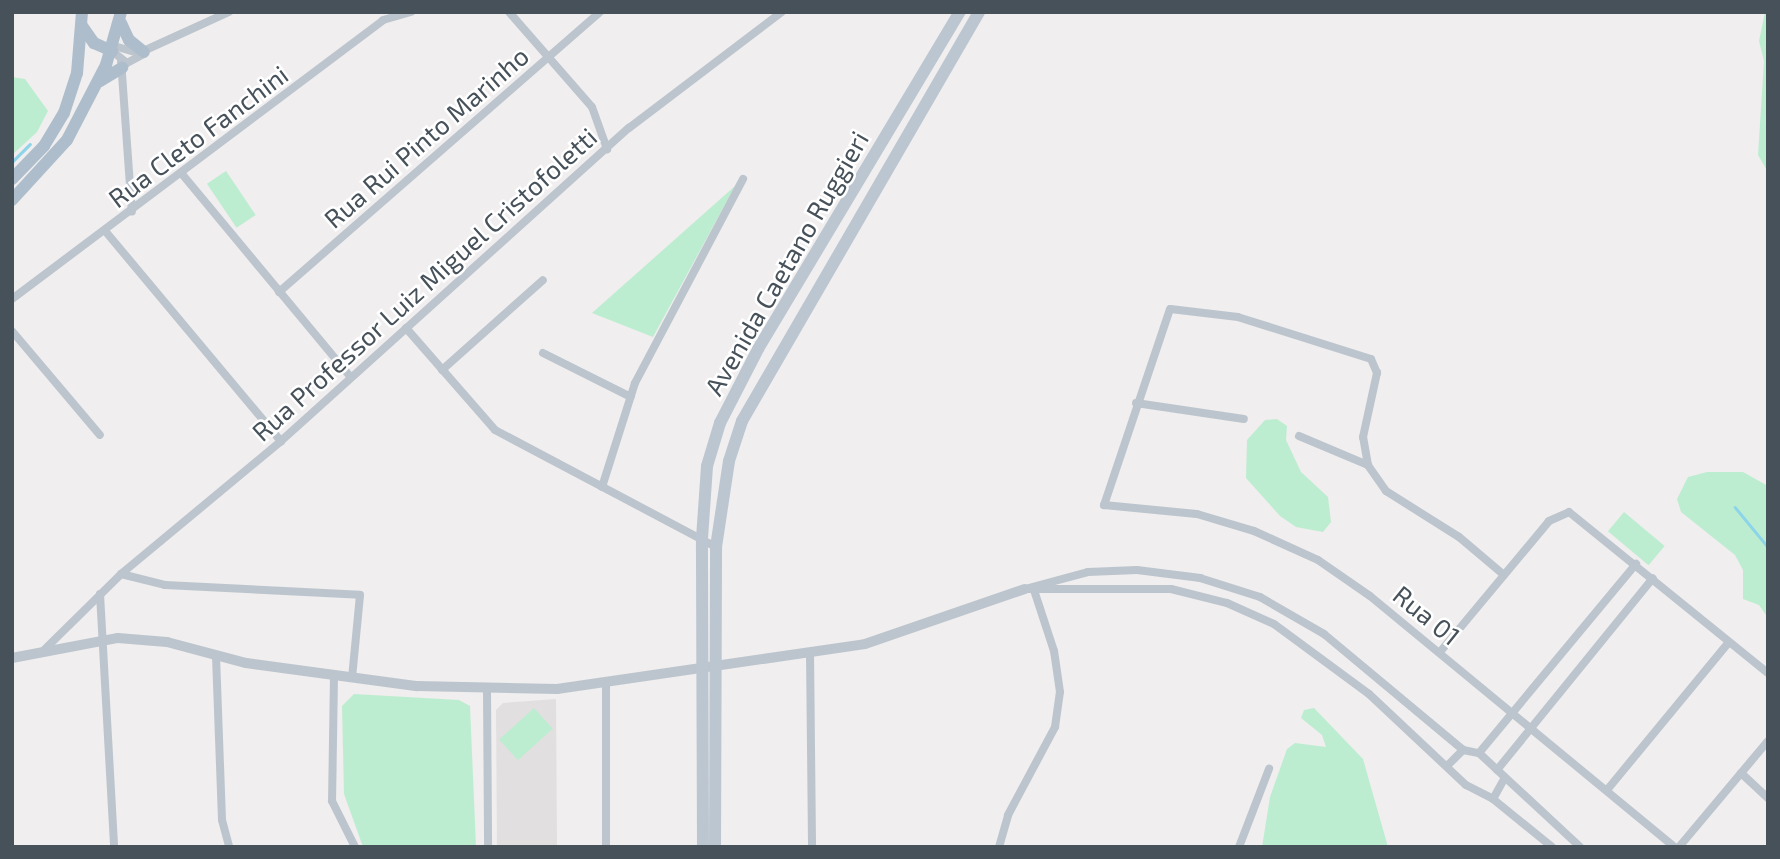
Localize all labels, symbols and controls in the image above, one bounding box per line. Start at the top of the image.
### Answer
street label: Rua Rui Pinto Marinho [318,40,534,234]
street label: Rua Cleto Fanchini [102,58,294,214]
street label: Rua Professor Luiz Miguel Cristofoletti [245,121,603,447]
street label: Avenida Caetano Ruggieri [698,125,874,401]
street label: Rua 01 [1387,579,1467,651]

